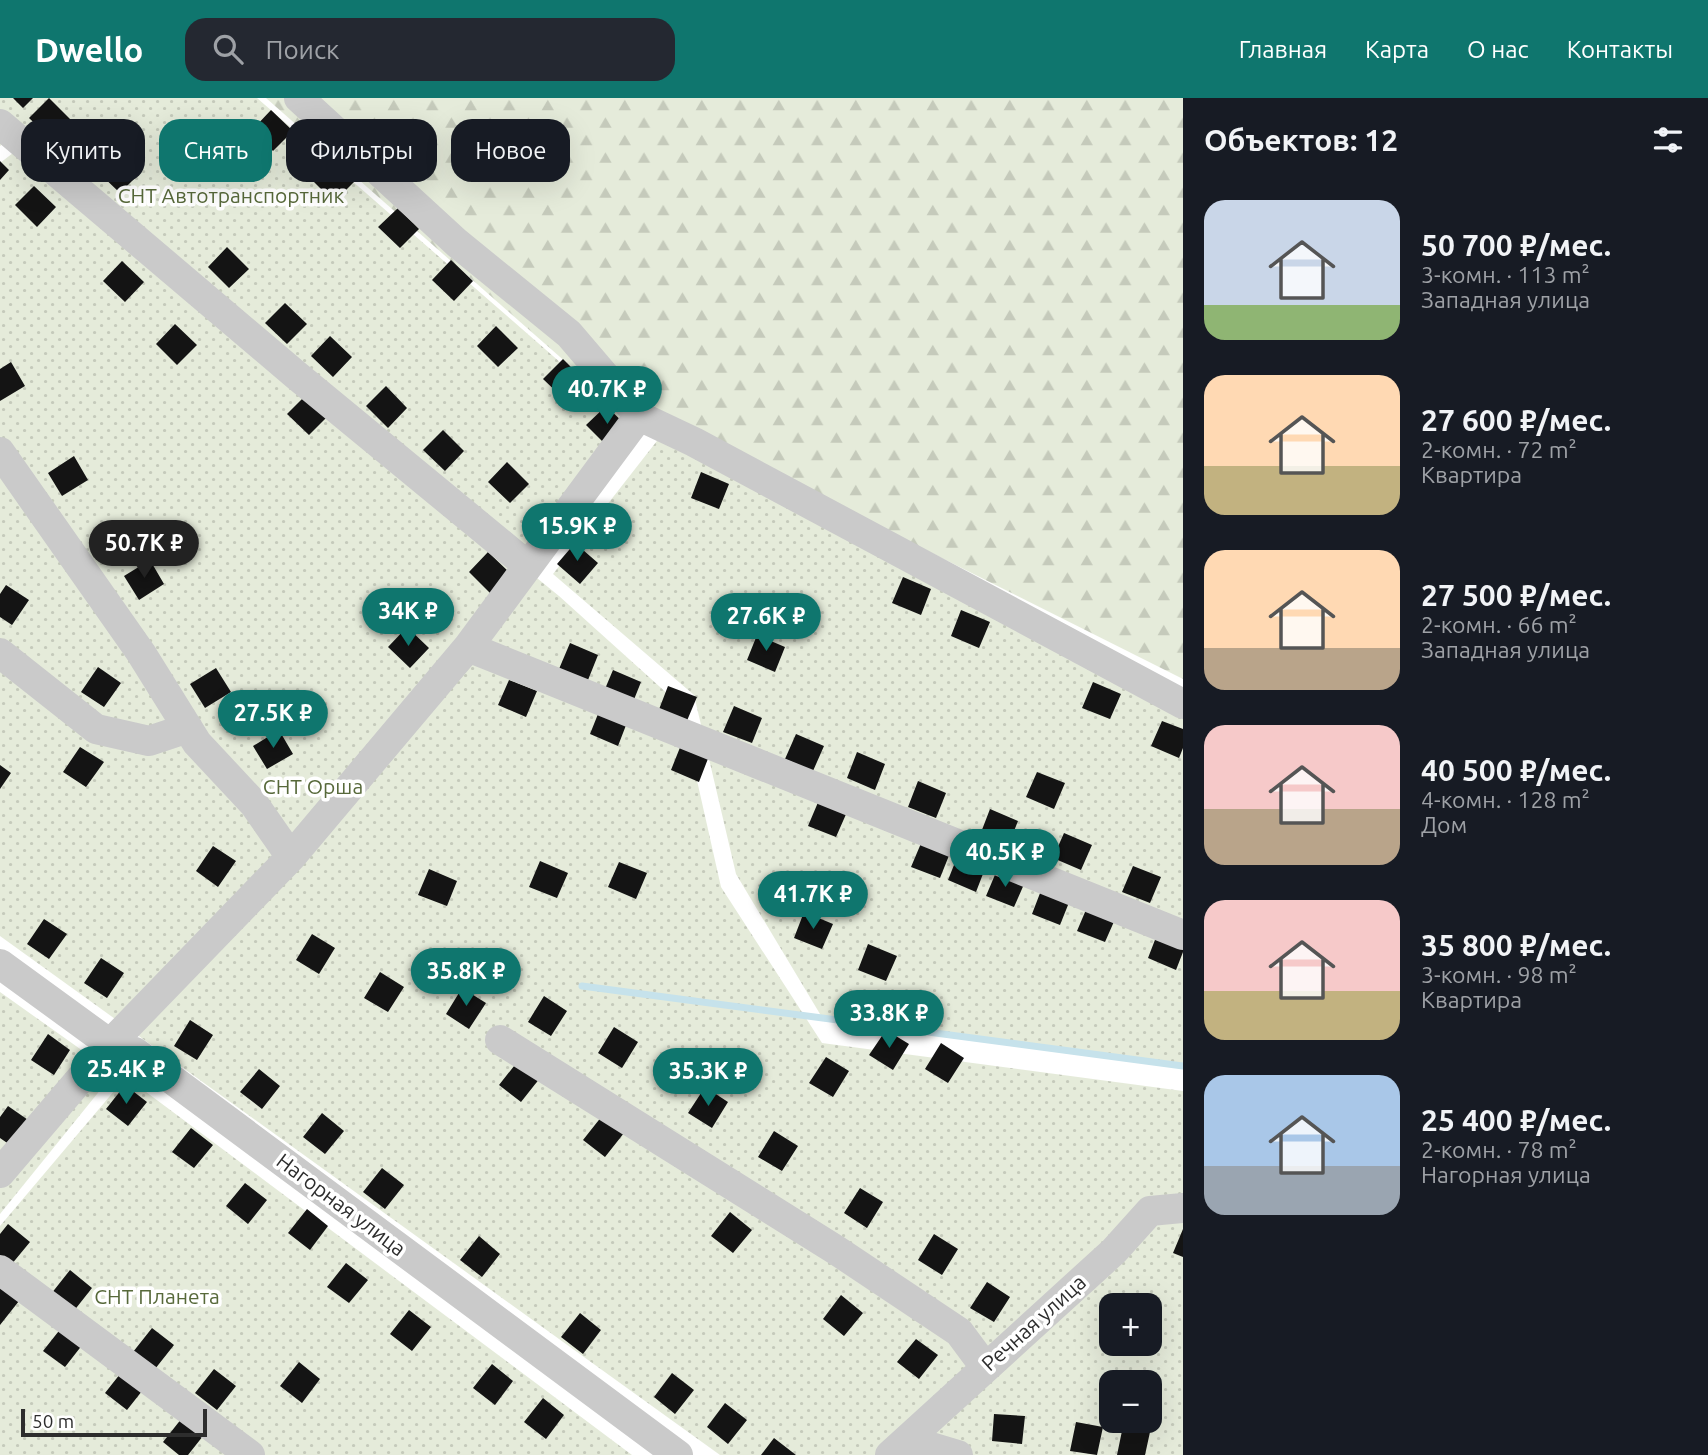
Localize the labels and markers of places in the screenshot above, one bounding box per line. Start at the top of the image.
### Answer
pin: 40.7K ₽ [542,366,672,426]
pin: 15.9K ₽ [512,504,642,563]
pin: 50.7K ₽ [79,520,209,580]
pin: 34K ₽ [359,588,457,648]
pin: 27.6K ₽ [701,594,831,653]
pin: 27.5K ₽ [208,690,338,750]
pin: 40.5K ₽ [940,830,1070,889]
pin: 41.7K ₽ [748,872,878,931]
pin: 35.8K ₽ [401,948,531,1008]
pin: 33.8K ₽ [824,990,954,1050]
pin: 25.4K ₽ [61,1046,191,1106]
pin: 35.3K ₽ [643,1048,773,1108]

